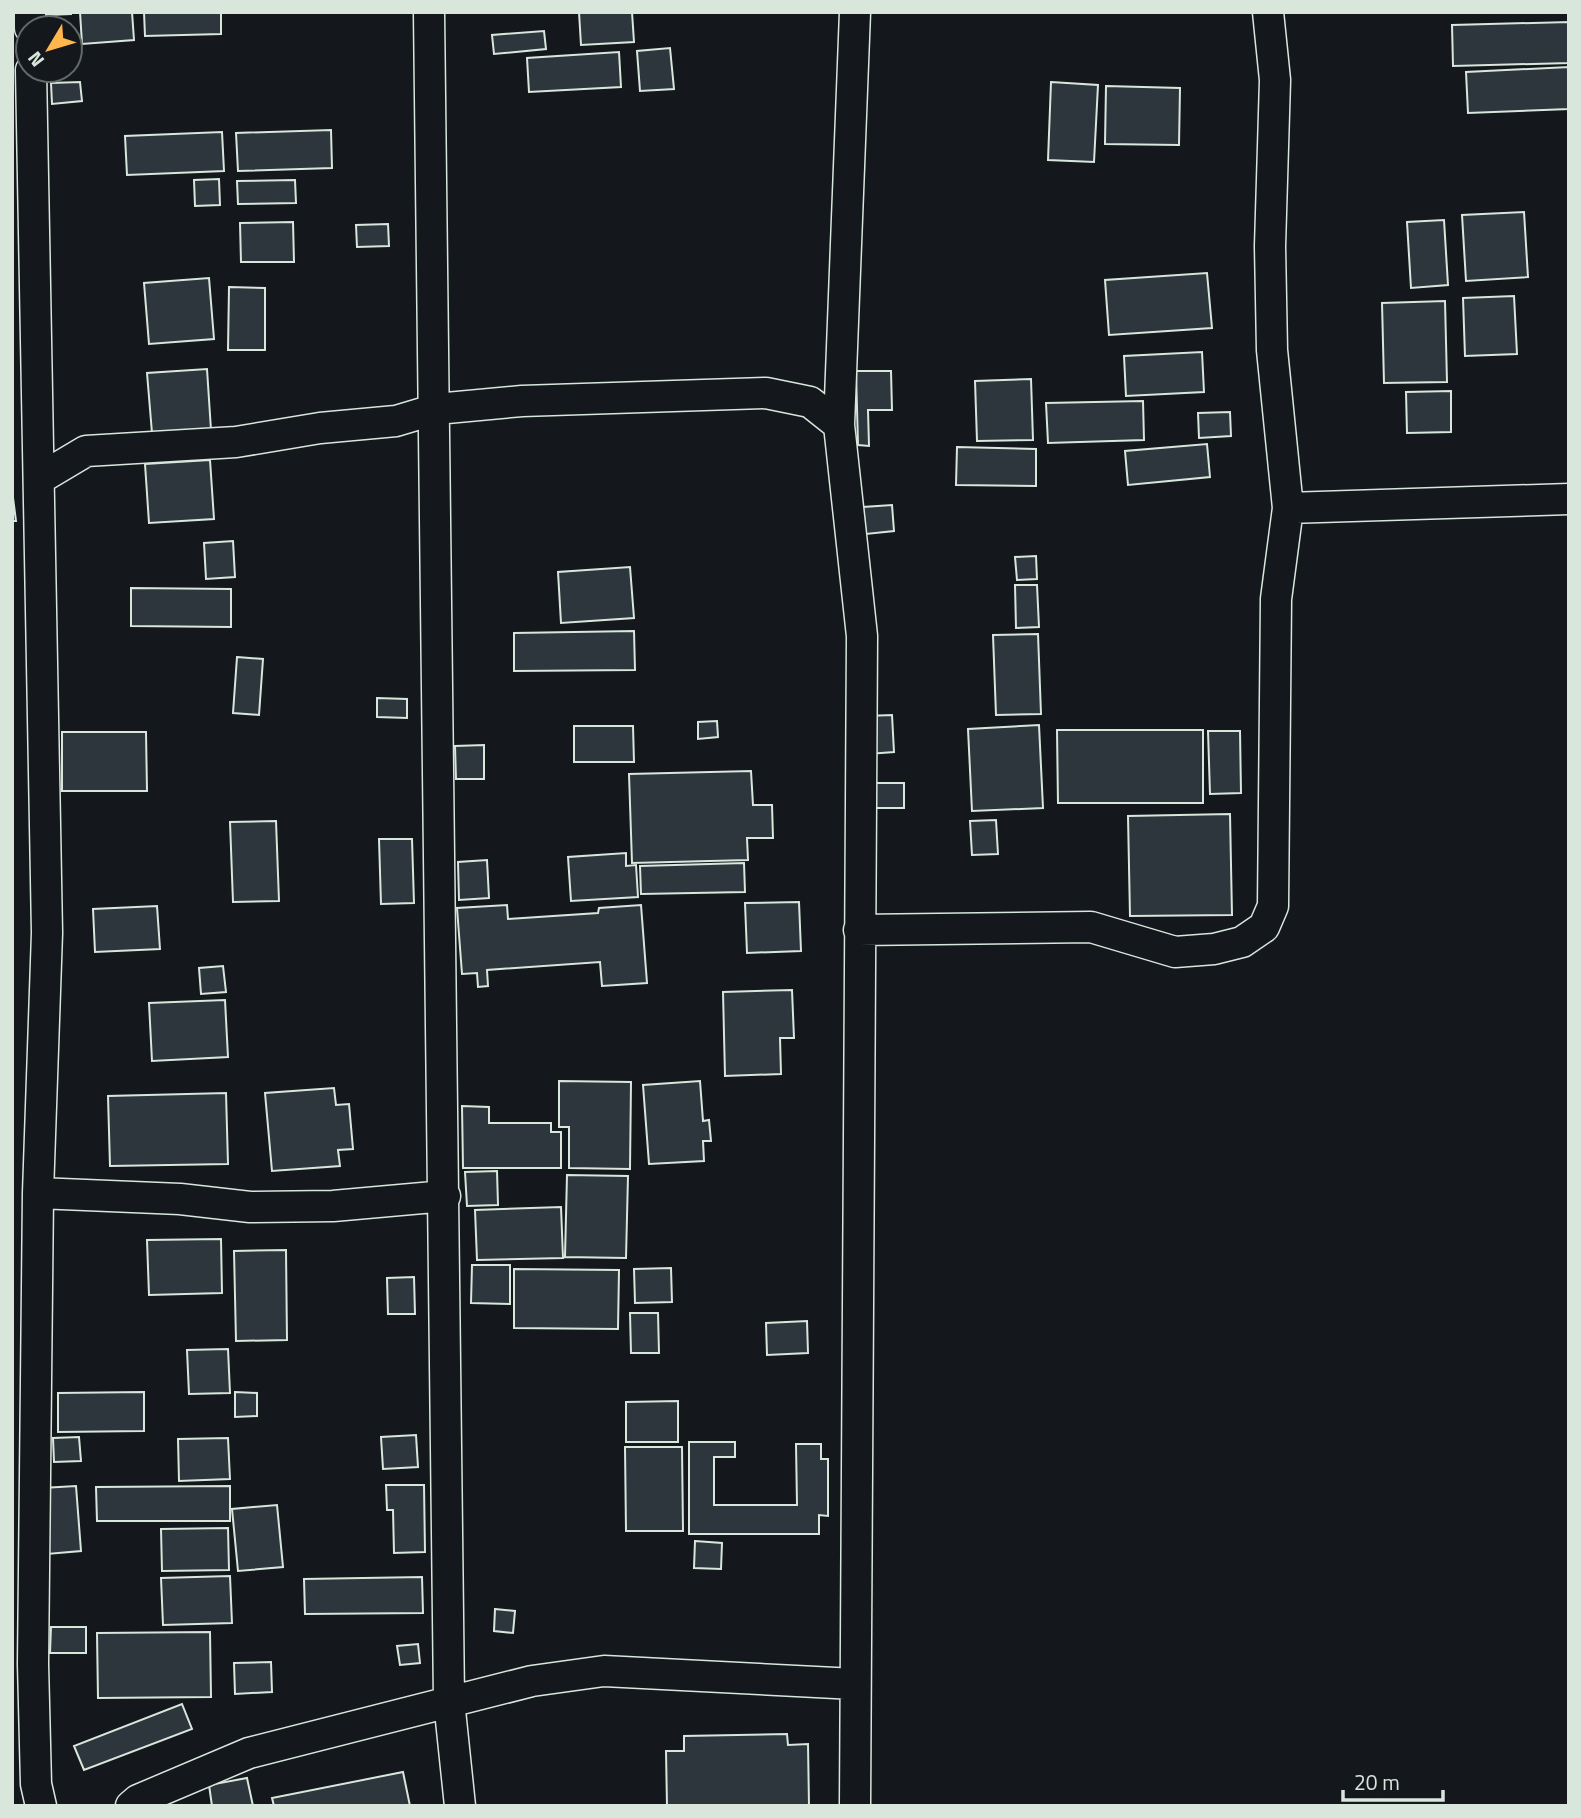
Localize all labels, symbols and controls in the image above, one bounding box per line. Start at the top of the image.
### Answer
north arrow [14,14,84,84]
text: N [20,46,51,74]
scale bar [1343,1758,1443,1802]
text: 20 m [1354,1766,1400,1798]

